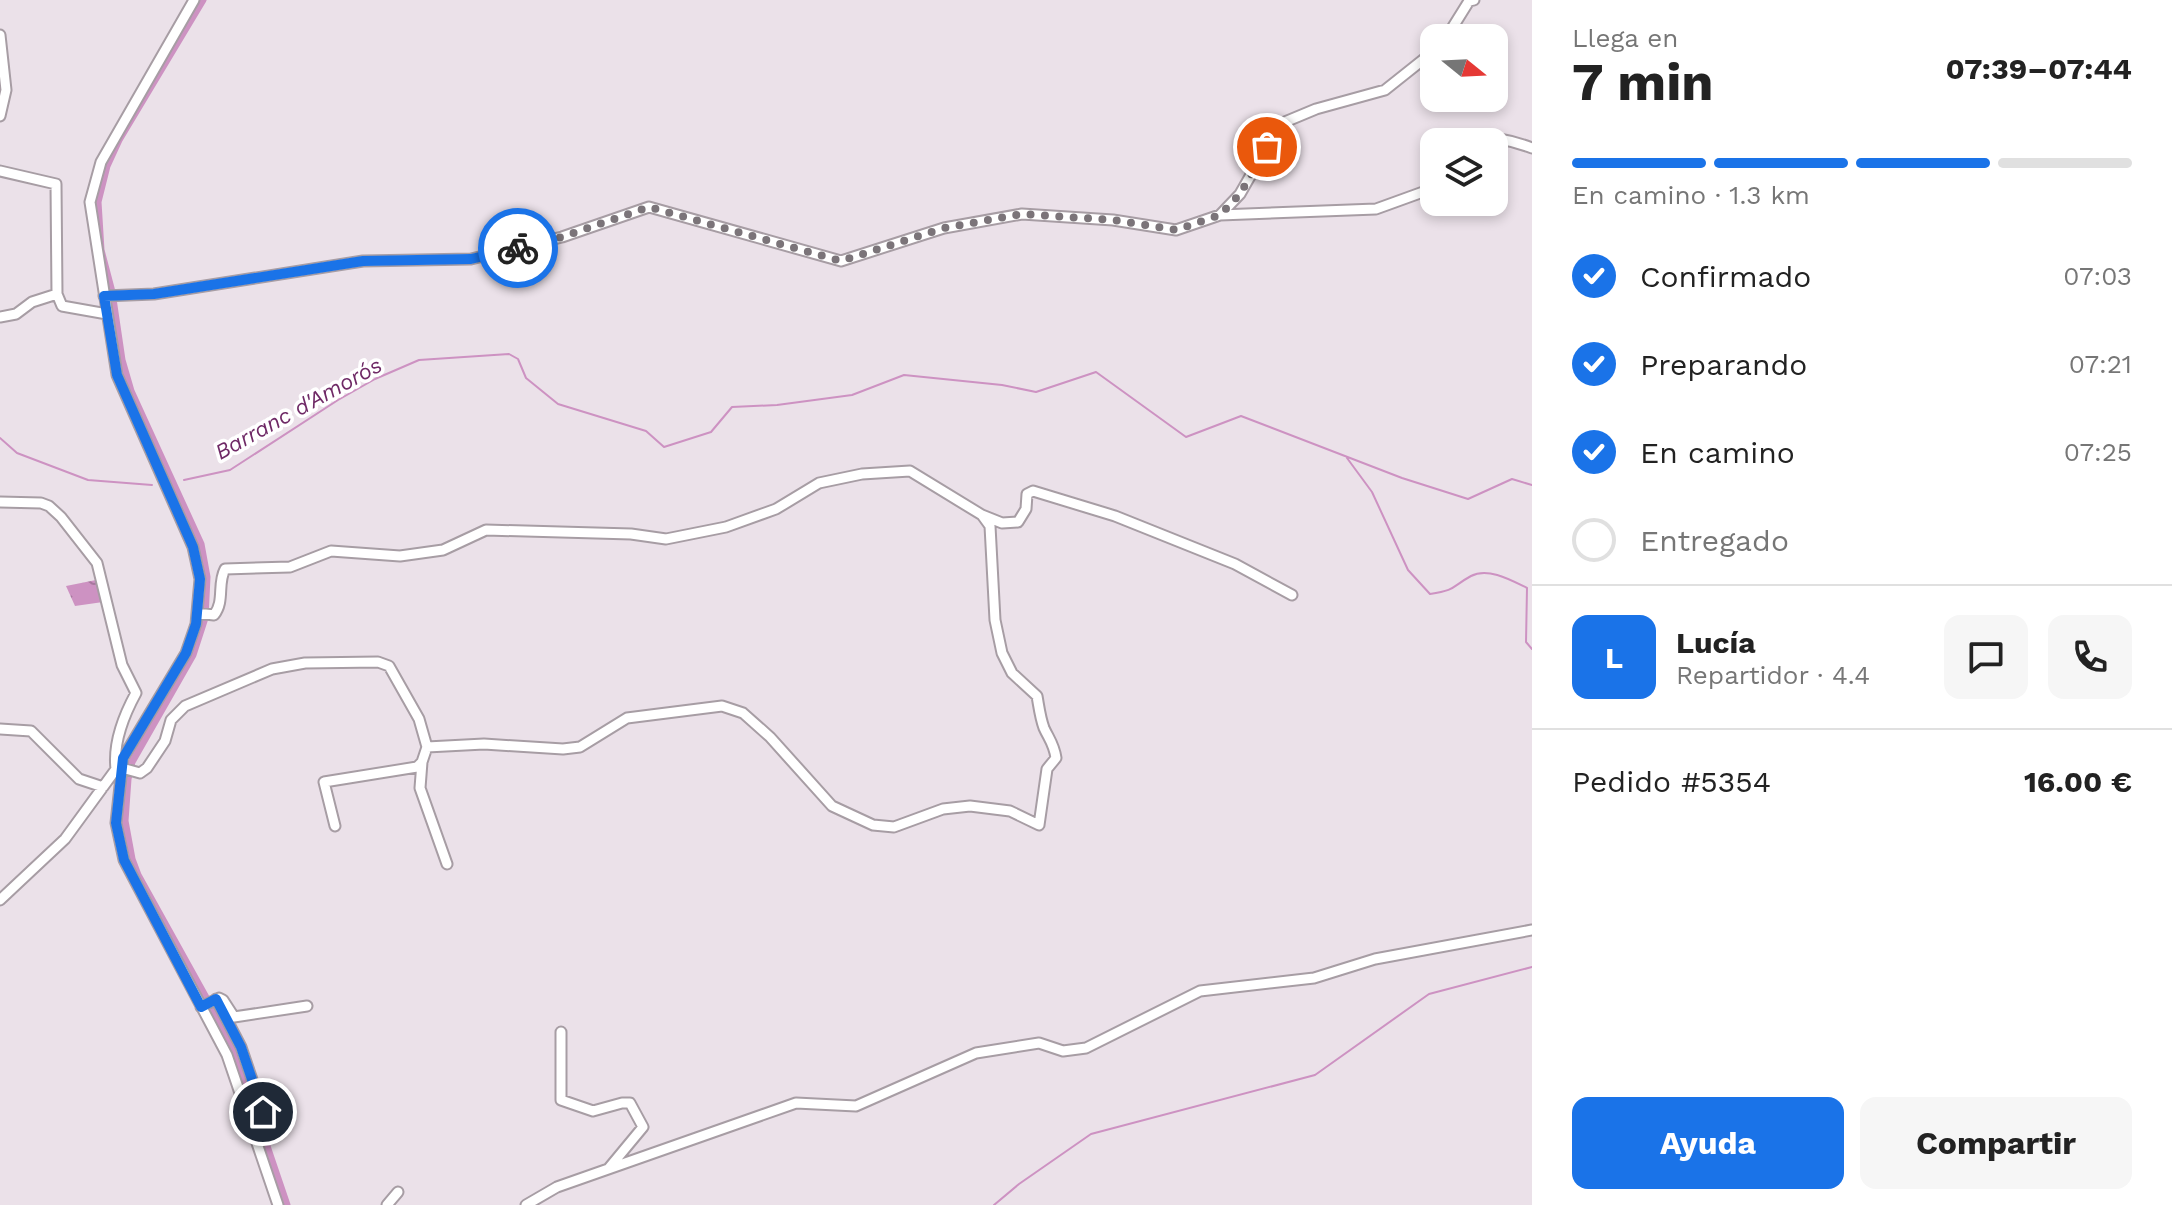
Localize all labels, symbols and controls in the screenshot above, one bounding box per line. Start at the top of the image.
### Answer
text: Llega en [1572,23,1678,53]
north arrow [1420,24,1508,112]
map controls [1420,24,1508,216]
text: 07:39–07:44 [1946,51,2132,86]
text: 7 min [1572,52,1714,113]
pin [1233,113,1301,181]
icon: bag [1245,125,1289,169]
button: layers [1420,128,1508,216]
text: En camino · 1.3 km [1572,180,1810,210]
courier [478,208,558,288]
icon: bike [496,226,540,270]
icon: check [1572,254,1616,298]
text: Confirmado [1640,259,1811,294]
text: 07:03 [2063,261,2132,291]
icon: check [1572,342,1616,386]
text: Preparando [1640,347,1807,382]
text: 07:21 [2069,349,2132,379]
water label: Barranc d'Amorós [210,352,386,465]
icon: check [1572,430,1616,474]
text: En camino [1640,435,1795,470]
text: 07:25 [2064,437,2132,467]
text: Entregado [1640,523,1789,558]
button: chat [1944,615,2028,699]
button: phone [2048,615,2132,699]
text: Lucía [1676,625,1756,660]
text: L [1605,640,1623,675]
text: Repartidor · 4.4 [1676,660,1870,690]
text: Pedido #5354 [1572,764,1771,799]
text: 16.00 € [2024,764,2132,799]
pin [229,1078,297,1146]
icon: home [241,1090,285,1134]
button: Ayuda [1572,1097,1844,1189]
button: Compartir [1860,1097,2132,1189]

